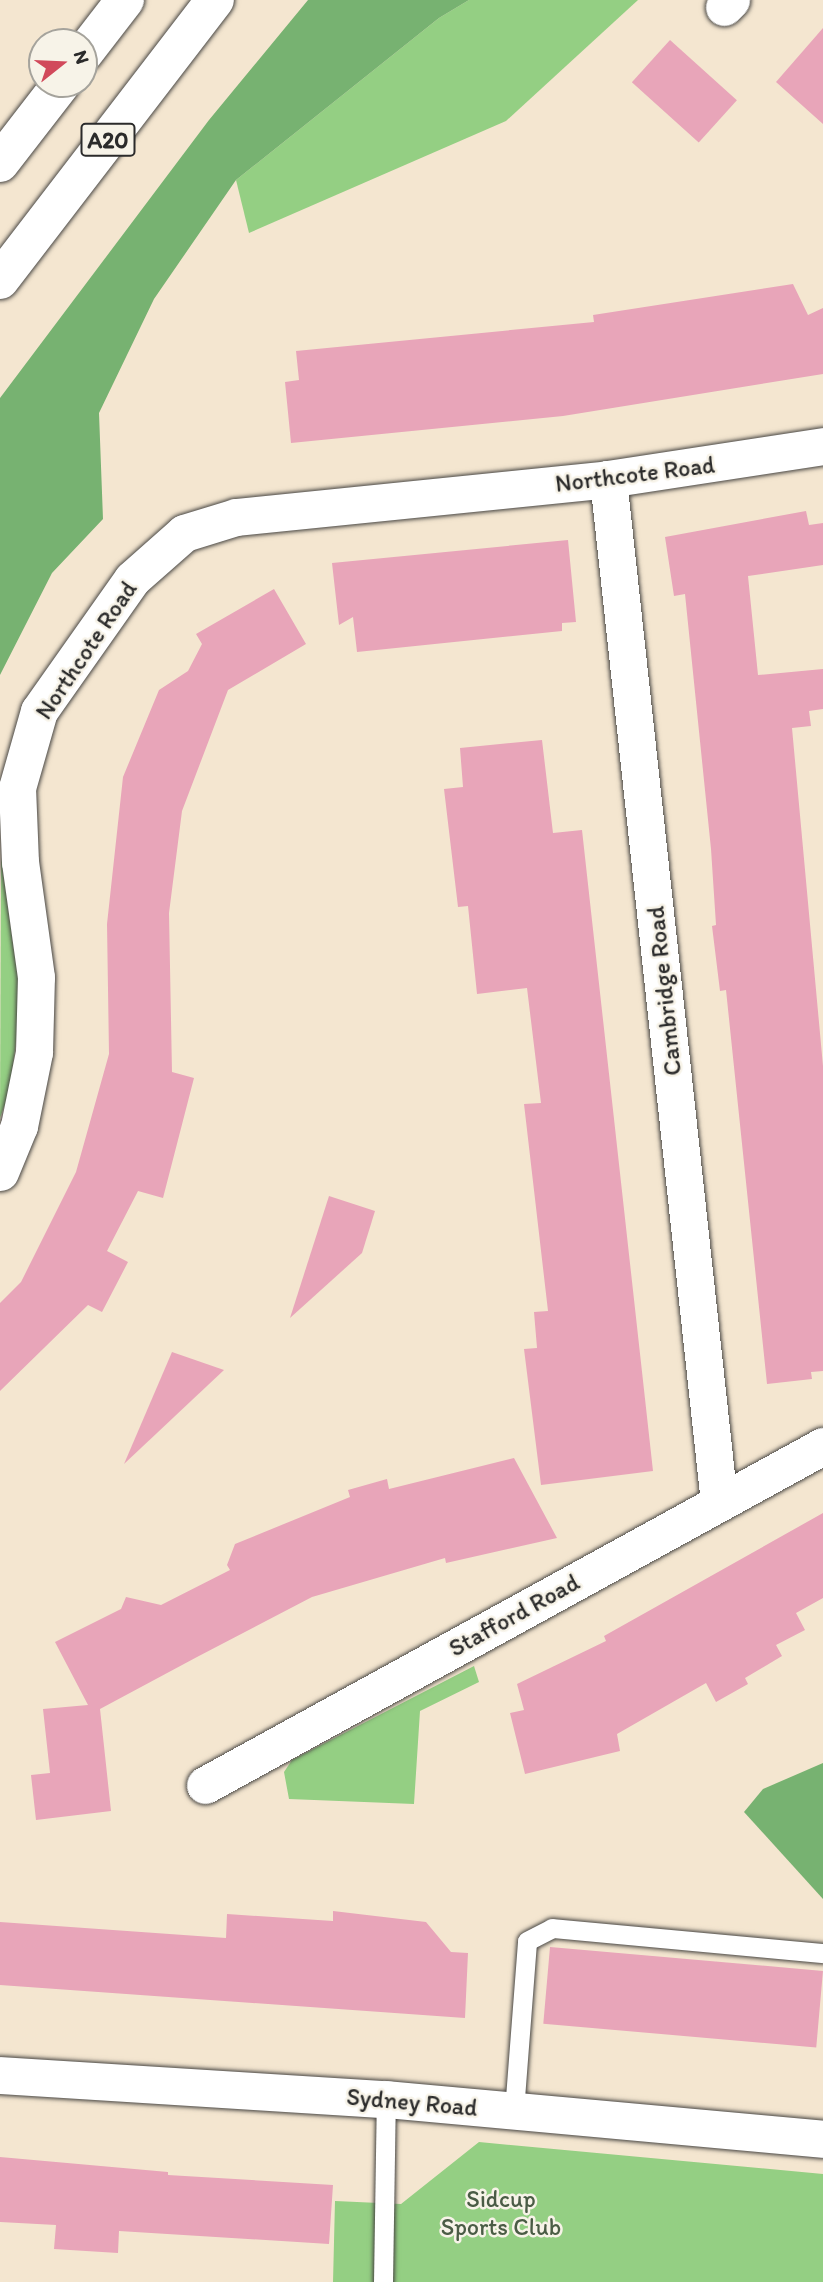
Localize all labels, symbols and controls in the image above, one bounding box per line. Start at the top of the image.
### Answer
north arrow [28,28,98,98]
text: N [69,47,94,67]
road number: A20 [80,120,136,160]
street label: Northcote Road [553,450,717,498]
street label: Northcote Road [29,575,143,725]
street label: Cambridge Road [641,905,687,1077]
street label: Stafford Road [444,1568,584,1662]
street label: Sydney Road [346,2082,478,2122]
park label: Sidcup Sports Club [441,2185,561,2241]

